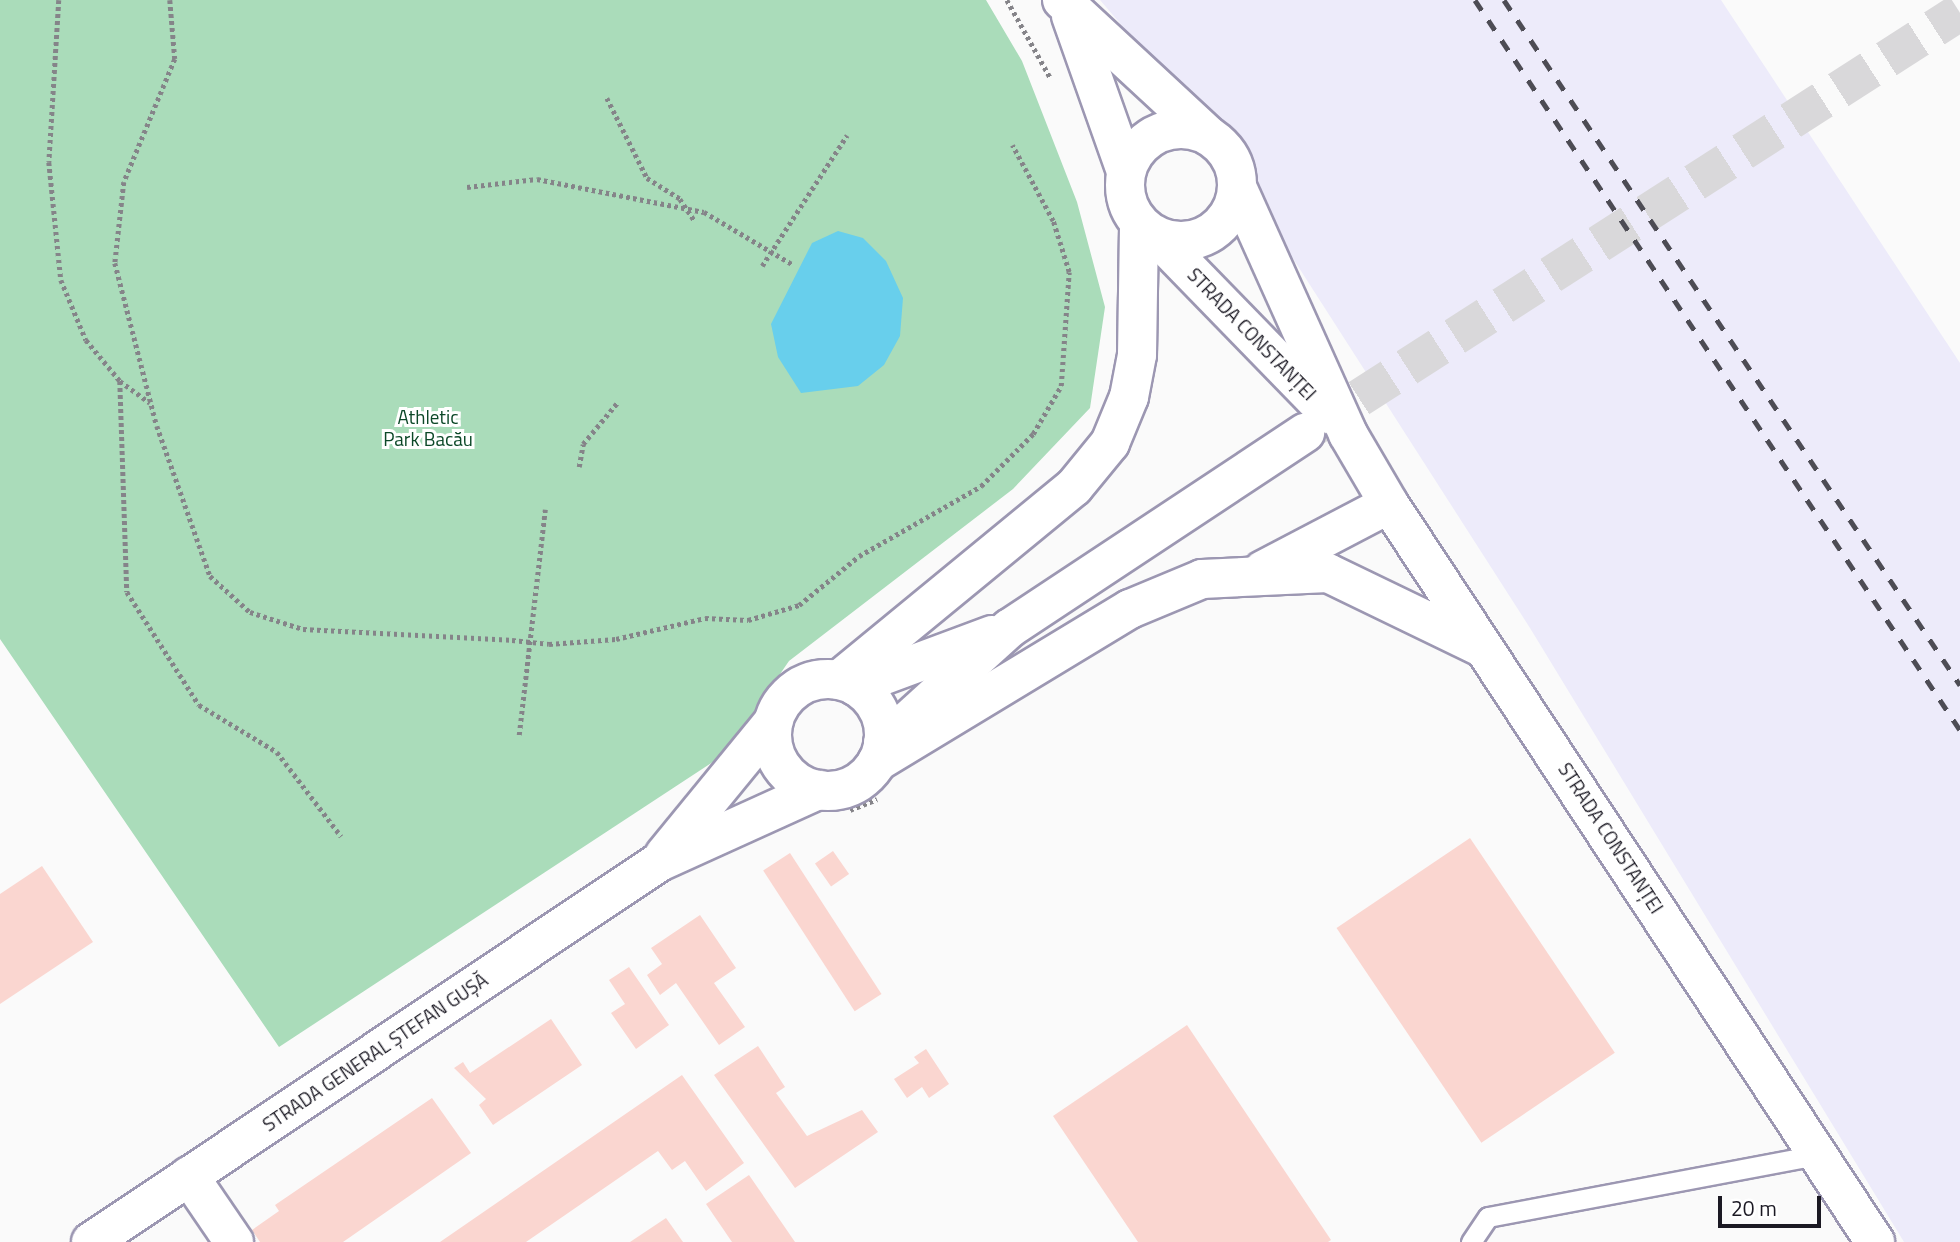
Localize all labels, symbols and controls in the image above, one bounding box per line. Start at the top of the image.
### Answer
street label: STRADA CONSTANȚEI [1183,263,1321,405]
park label: Athletic Park Bacău [383,406,473,450]
street label: STRADA CONSTANȚEI [1554,758,1668,918]
street label: STRADA GENERAL ȘTEFAN GUȘĂ [258,968,492,1136]
scale bar [1722,1182,1825,1226]
text: 20 m [1731,1192,1777,1224]

